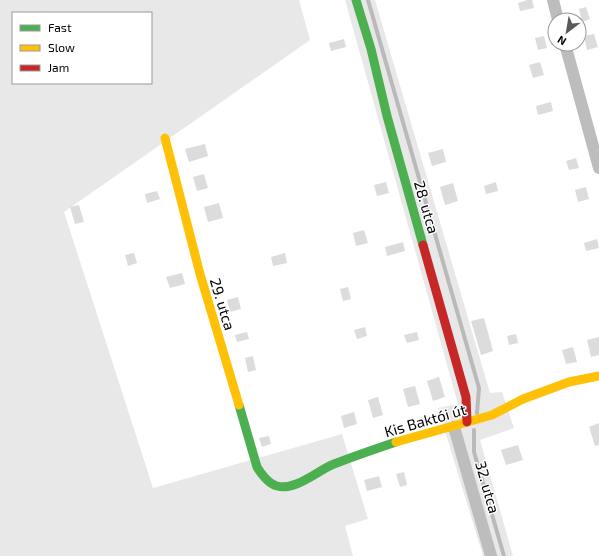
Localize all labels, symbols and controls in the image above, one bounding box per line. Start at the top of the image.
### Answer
legend [12,12,152,84]
north arrow [547,12,587,52]
text: Fast [48,20,72,34]
text: N [555,33,568,49]
text: Slow [48,40,75,54]
text: Jam [48,60,69,74]
street label: 28. utca [411,178,443,236]
street label: 29. utca [207,276,239,332]
street label: Kis Baktói út [382,400,468,440]
street label: 32. utca [472,459,504,515]

